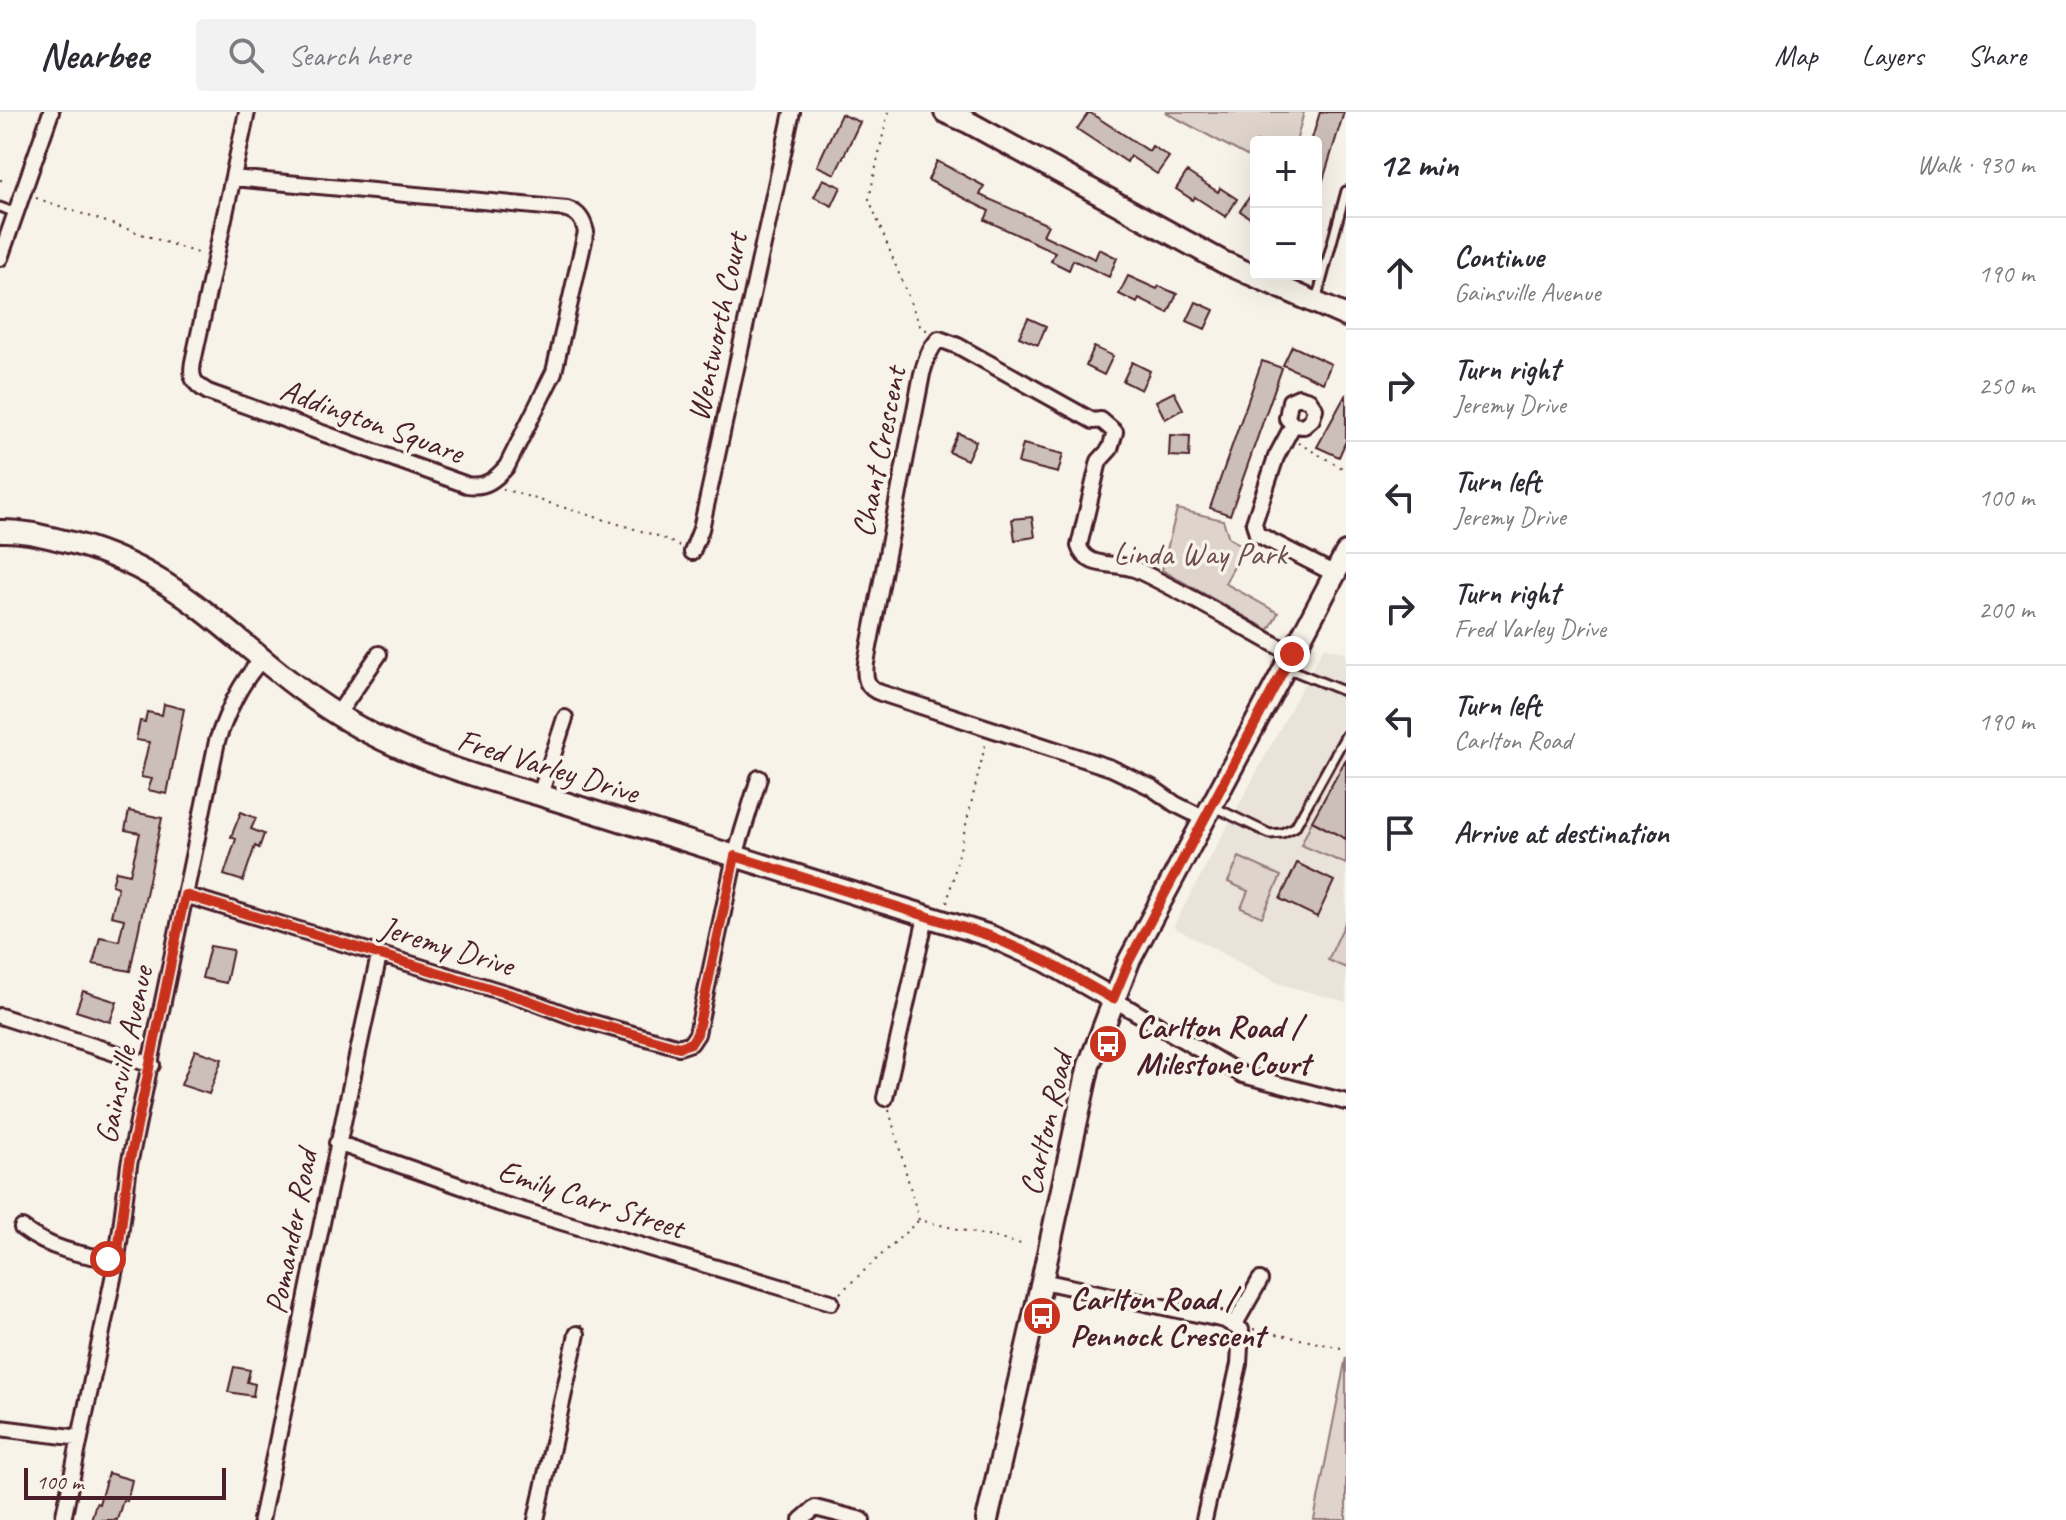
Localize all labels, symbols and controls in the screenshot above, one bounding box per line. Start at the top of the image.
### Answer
search box [196,19,756,91]
text: Nearbee [40,32,148,79]
icon: search [224,33,268,77]
text: Search here [288,36,410,74]
text: Map [1775,38,1818,73]
text: Layers [1862,38,1923,73]
text: Share [1967,38,2026,73]
map controls [1250,136,1322,280]
button: + [1250,136,1322,208]
text: 12 min [1378,143,1458,186]
text: Walk · 930 m [1917,148,2034,181]
button: − [1250,208,1322,280]
street label: Wentworth Court [677,226,758,425]
text: Continue [1454,238,1544,276]
icon: ahead [1378,251,1422,295]
text: 190 m [1978,257,2034,290]
text: Gainsville Avenue [1454,276,1600,309]
text: Turn right [1454,350,1559,388]
street label: Chant Crescent [842,360,916,540]
icon: right [1378,363,1422,407]
street label: Addington Square [275,369,472,474]
text: 250 m [1978,369,2034,402]
text: Jeremy Drive [1454,388,1566,421]
text: Turn left [1454,462,1541,500]
icon: left [1378,475,1422,519]
text: 100 m [1978,481,2034,514]
text: Jeremy Drive [1454,500,1566,533]
park label: Linda Way Park [1113,533,1289,574]
text: Turn right [1454,574,1559,612]
icon: right [1378,587,1422,631]
text: 200 m [1978,593,2034,626]
text: Fred Varley Drive [1454,612,1606,645]
route end [1274,636,1310,672]
text: Turn left [1454,686,1541,724]
icon: left [1378,699,1422,743]
text: 190 m [1978,705,2034,738]
street label: Fred Varley Drive [453,719,646,814]
text: Carlton Road [1454,724,1572,757]
icon: arrive [1378,811,1422,855]
text: Arrive at destination [1454,814,1669,852]
street label: Jeremy Drive [373,906,521,986]
street label: Gainsville Avenue [85,960,163,1147]
place label: Carlton Road / Milestone Court [1136,1006,1314,1084]
bus stop icon: Carlton Road / Milestone Court [1087,1023,1129,1065]
street label: Carlton Road [1010,1044,1083,1199]
street label: Pomander Road [255,1141,328,1317]
street label: Emily Carr Street [493,1150,692,1249]
route start [90,1241,126,1277]
place label: Carlton Road / Pennock Crescent [1070,1278,1269,1356]
bus stop icon: Carlton Road / Pennock Crescent [1021,1295,1063,1337]
scale bar [24,1464,226,1500]
text: 100 m [36,1468,83,1496]

